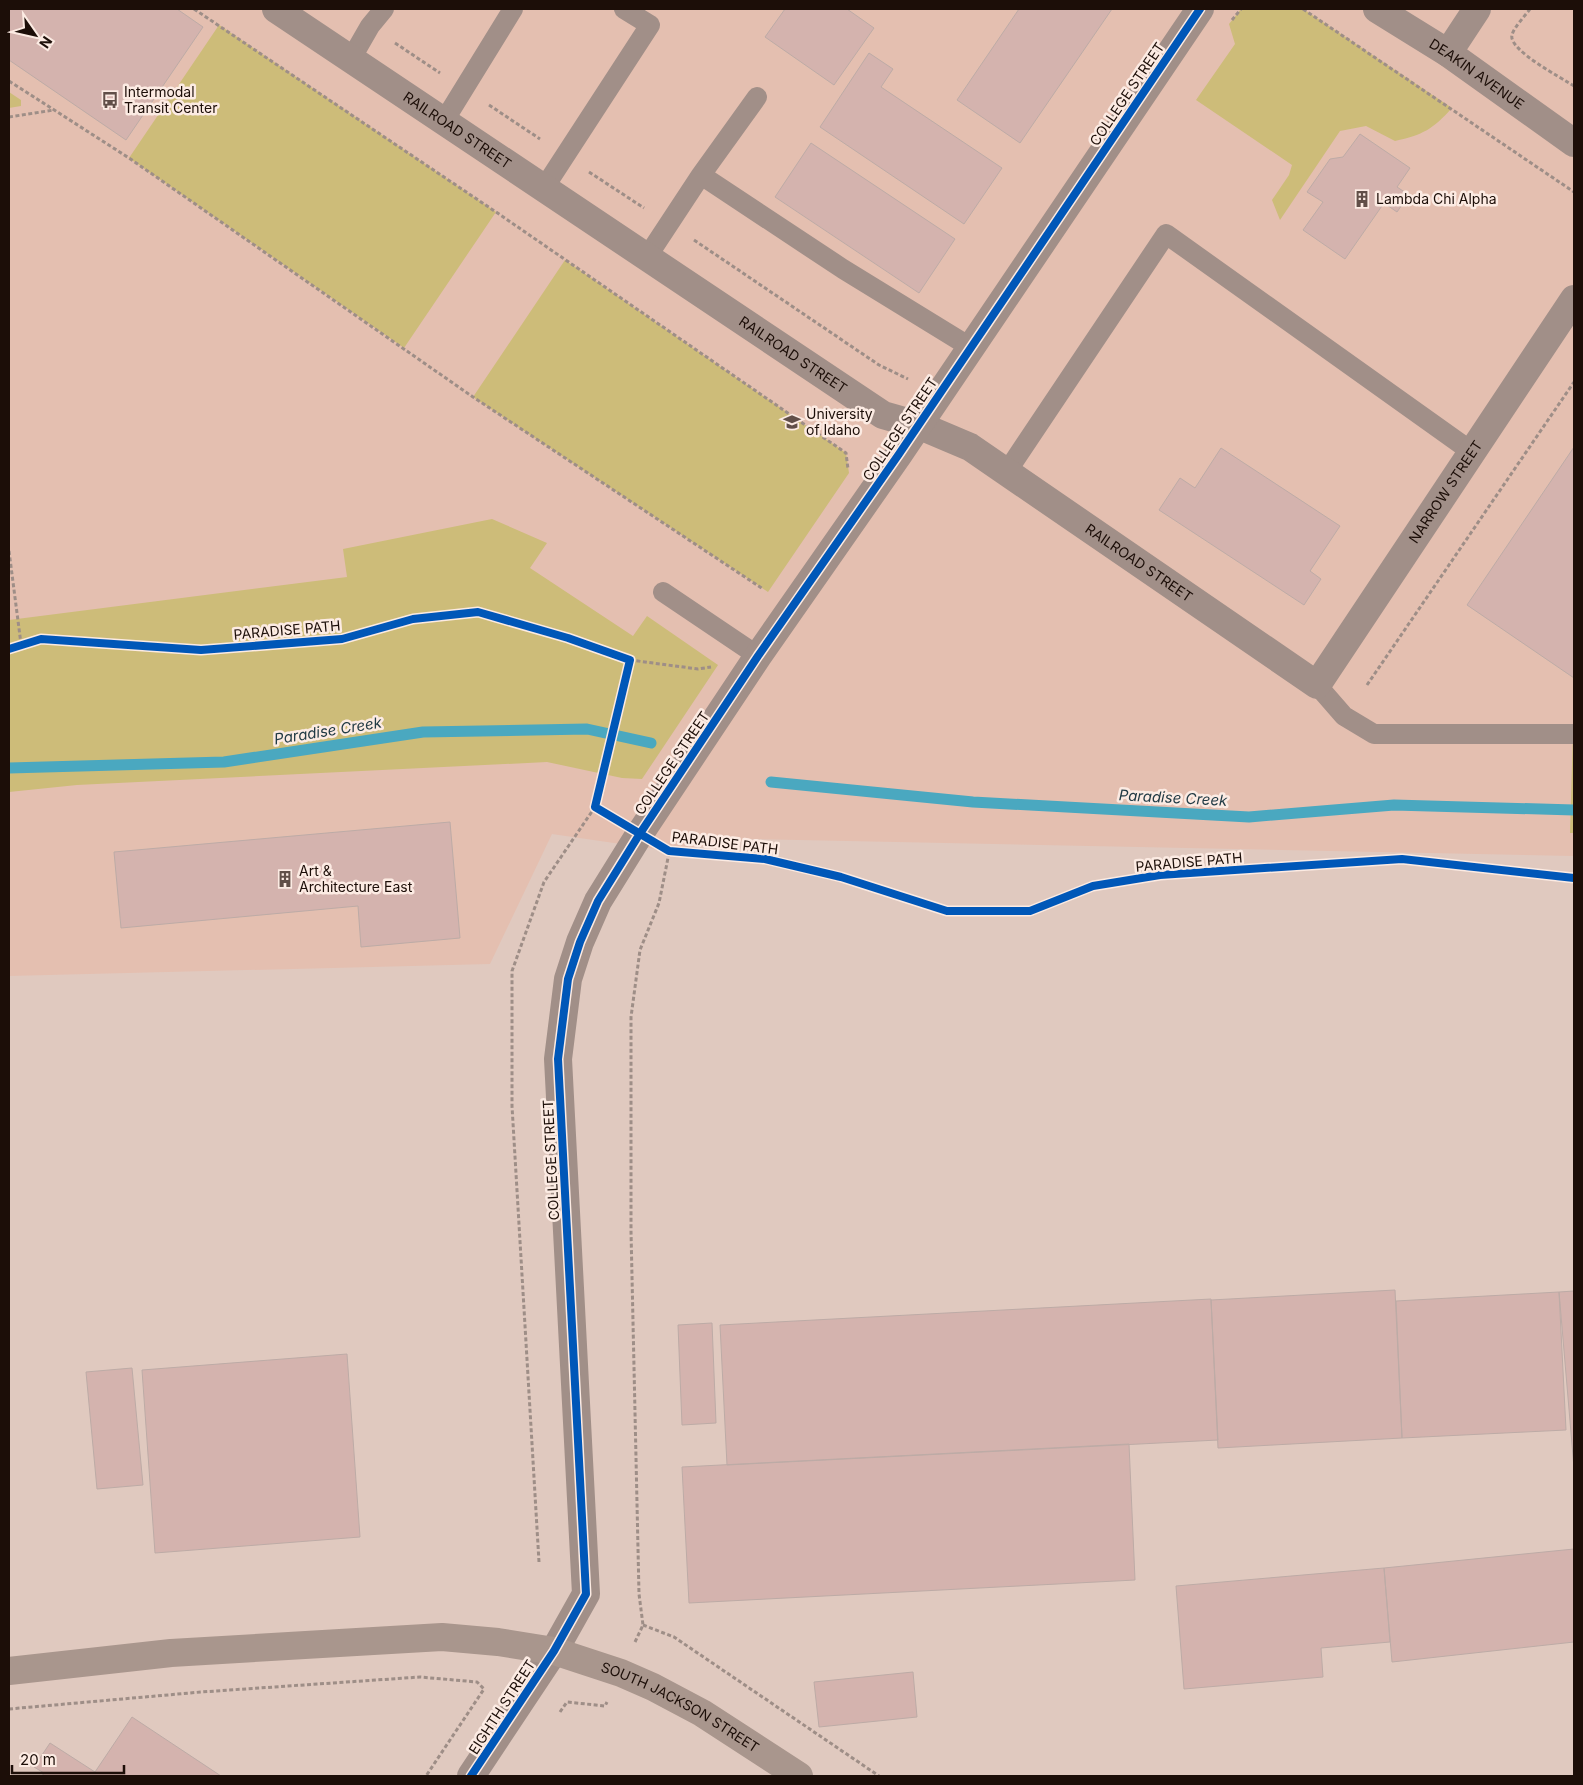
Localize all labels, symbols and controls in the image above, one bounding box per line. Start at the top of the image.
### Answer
north arrow [10,10,60,60]
text: N [36,33,56,52]
street label: DEAKIN AVENUE [1426,35,1528,113]
street label: COLLEGE STREET [1086,39,1167,149]
place label: Intermodal Transit Center [124,83,217,116]
street label: RAILROAD STREET [400,88,515,172]
bus stop icon: Intermodal Transit Center [100,90,120,110]
building icon: Lambda Chi Alpha [1352,189,1372,209]
place label: Lambda Chi Alpha [1376,190,1497,207]
street label: RAILROAD STREET [736,312,850,397]
street label: COLLEGE STREET [859,374,940,484]
place label: University of Idaho [806,405,873,438]
school or university icon: University of Idaho [782,412,802,432]
street label: NARROW STREET [1405,437,1485,546]
street label: RAILROAD STREET [1082,520,1196,605]
street label: PARADISE PATH [233,616,341,643]
street label: COLLEGE STREET [631,708,712,818]
water label: Paradise Creek [273,712,384,748]
water label: Paradise Creek [1118,785,1229,810]
street label: PARADISE PATH [671,828,779,857]
street label: PARADISE PATH [1135,848,1243,875]
place label: Art & Architecture East [299,862,413,895]
building icon: Art & Architecture East [275,869,295,889]
street label: COLLEGE STREET [539,1099,562,1221]
street label: EIGHTH STREET [465,1656,538,1757]
street label: SOUTH JACKSON STREET [599,1658,762,1756]
scale bar [12,1742,125,1774]
text: 20 m [20,1750,56,1769]

